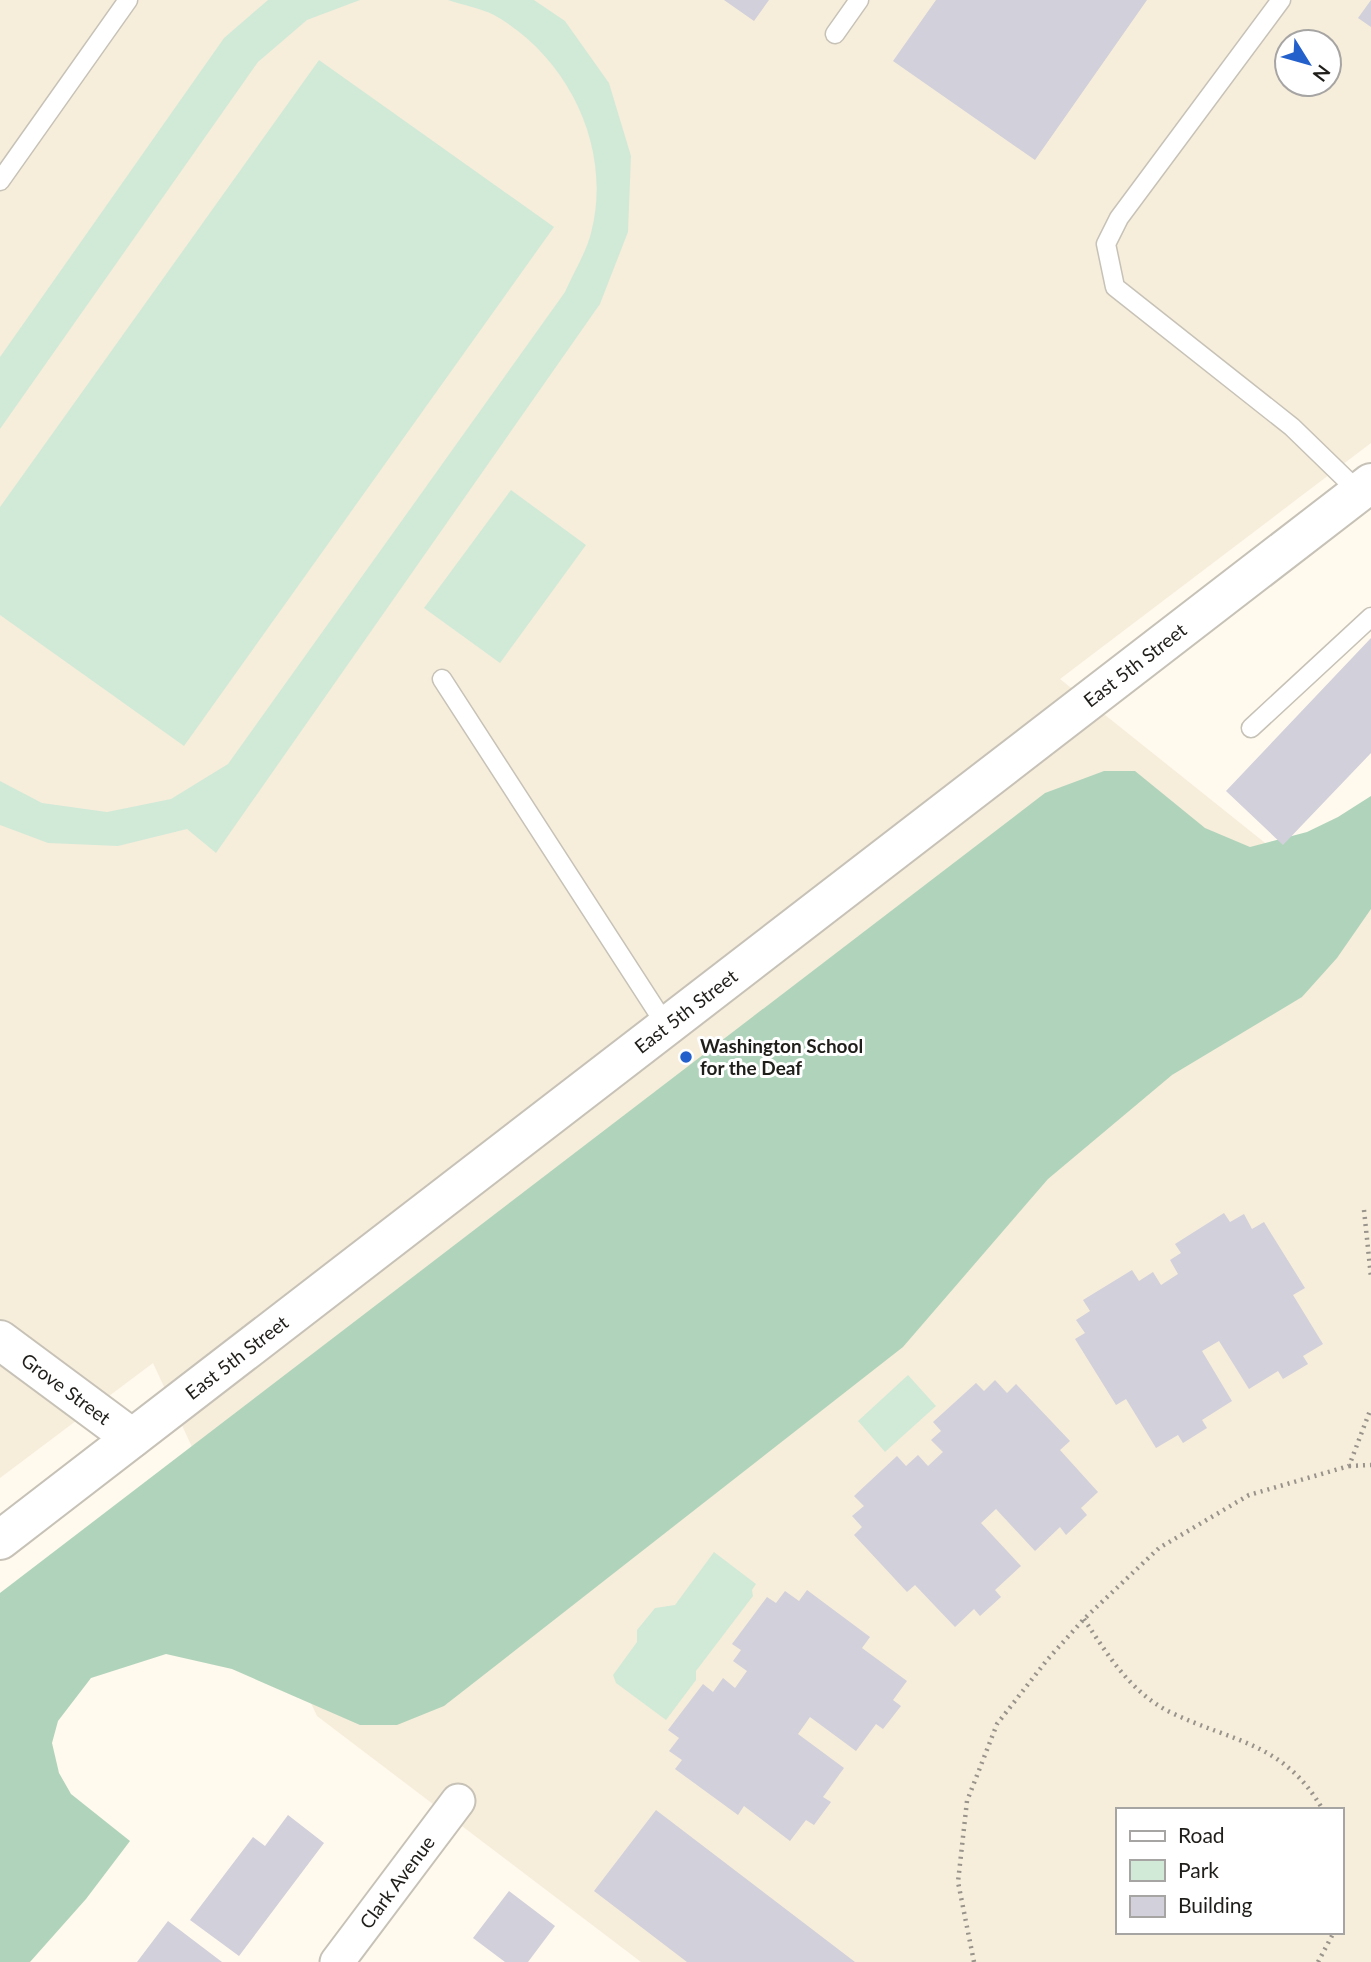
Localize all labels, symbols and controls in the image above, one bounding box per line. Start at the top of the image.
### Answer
north arrow [1273,28,1343,98]
text: N [1308,61,1336,86]
street label: East 5th Street [1079,618,1191,711]
street label: East 5th Street [630,964,742,1058]
place label: Washington School for the Deaf [700,1034,863,1079]
marker: Washington School for the Deaf [678,1049,694,1065]
street label: East 5th Street [181,1310,293,1404]
street label: Grove Street [17,1348,115,1429]
legend [1116,1808,1343,1934]
text: Road [1178,1822,1225,1847]
street label: Clark Avenue [354,1831,439,1933]
text: Park [1178,1857,1219,1882]
text: Building [1178,1892,1253,1917]

